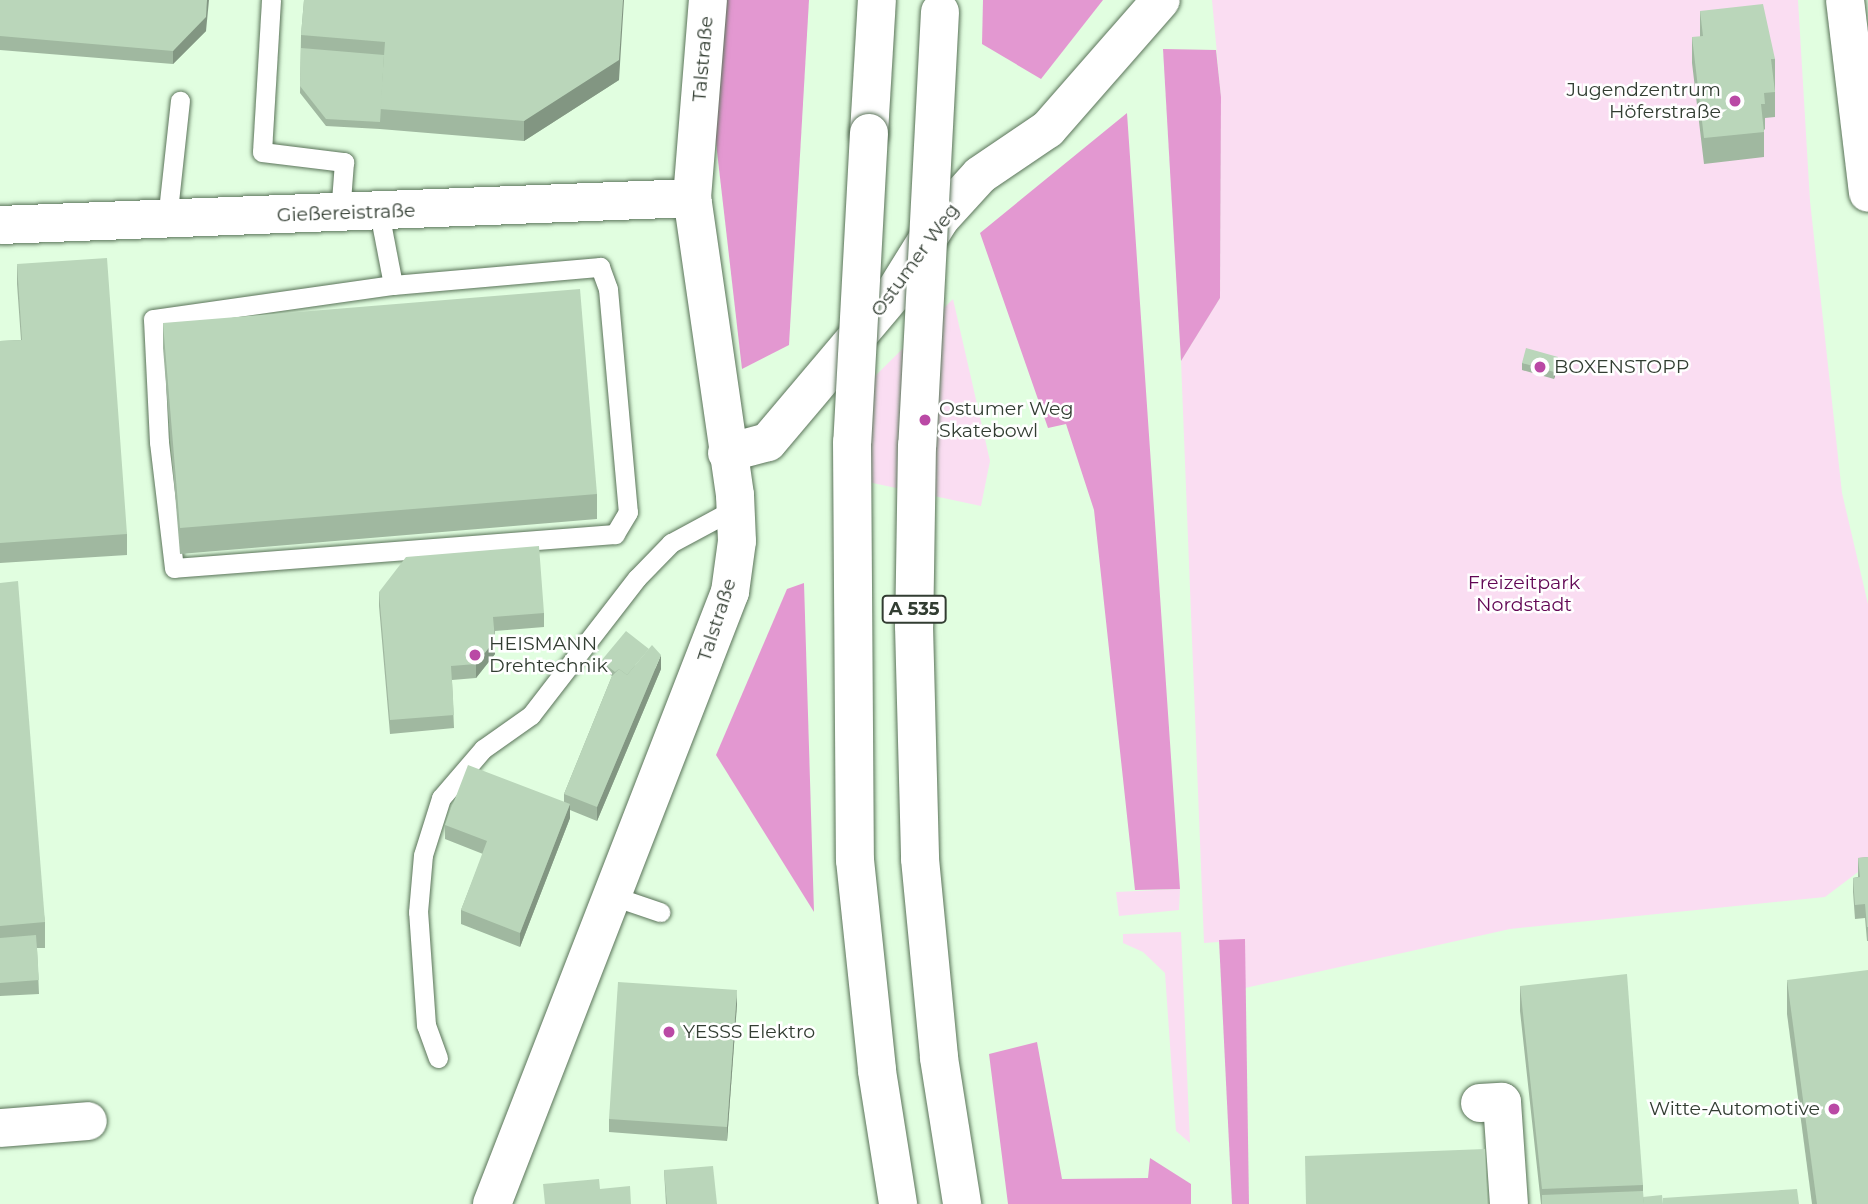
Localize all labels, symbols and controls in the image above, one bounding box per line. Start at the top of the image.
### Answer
street label: Talstraße [688,15,718,103]
place label: Jugendzentrum Höferstraße [1566,79,1721,123]
marker: Jugendzentrum Höferstraße [1727,93,1743,109]
street label: Gießereistraße [276,199,416,227]
street label: Ostumer Weg [866,199,964,321]
place label: BOXENSTOPP [1554,356,1689,378]
marker: BOXENSTOPP [1532,359,1548,375]
place label: Ostumer Weg Skatebowl [939,398,1073,442]
marker: Ostumer Weg Skatebowl [917,412,933,428]
park label: Freizeitpark Nordstadt [1468,572,1580,616]
street label: Talstraße [693,576,741,664]
road number: A 535 [881,594,947,624]
place label: HEISMANN Drehtechnik [489,633,608,677]
marker: HEISMANN Drehtechnik [467,647,483,663]
place label: YESSS Elektro [683,1021,815,1043]
marker: YESSS Elektro [661,1024,677,1040]
place label: Witte-Automotive [1649,1098,1820,1120]
marker: Witte-Automotive [1826,1101,1842,1117]

